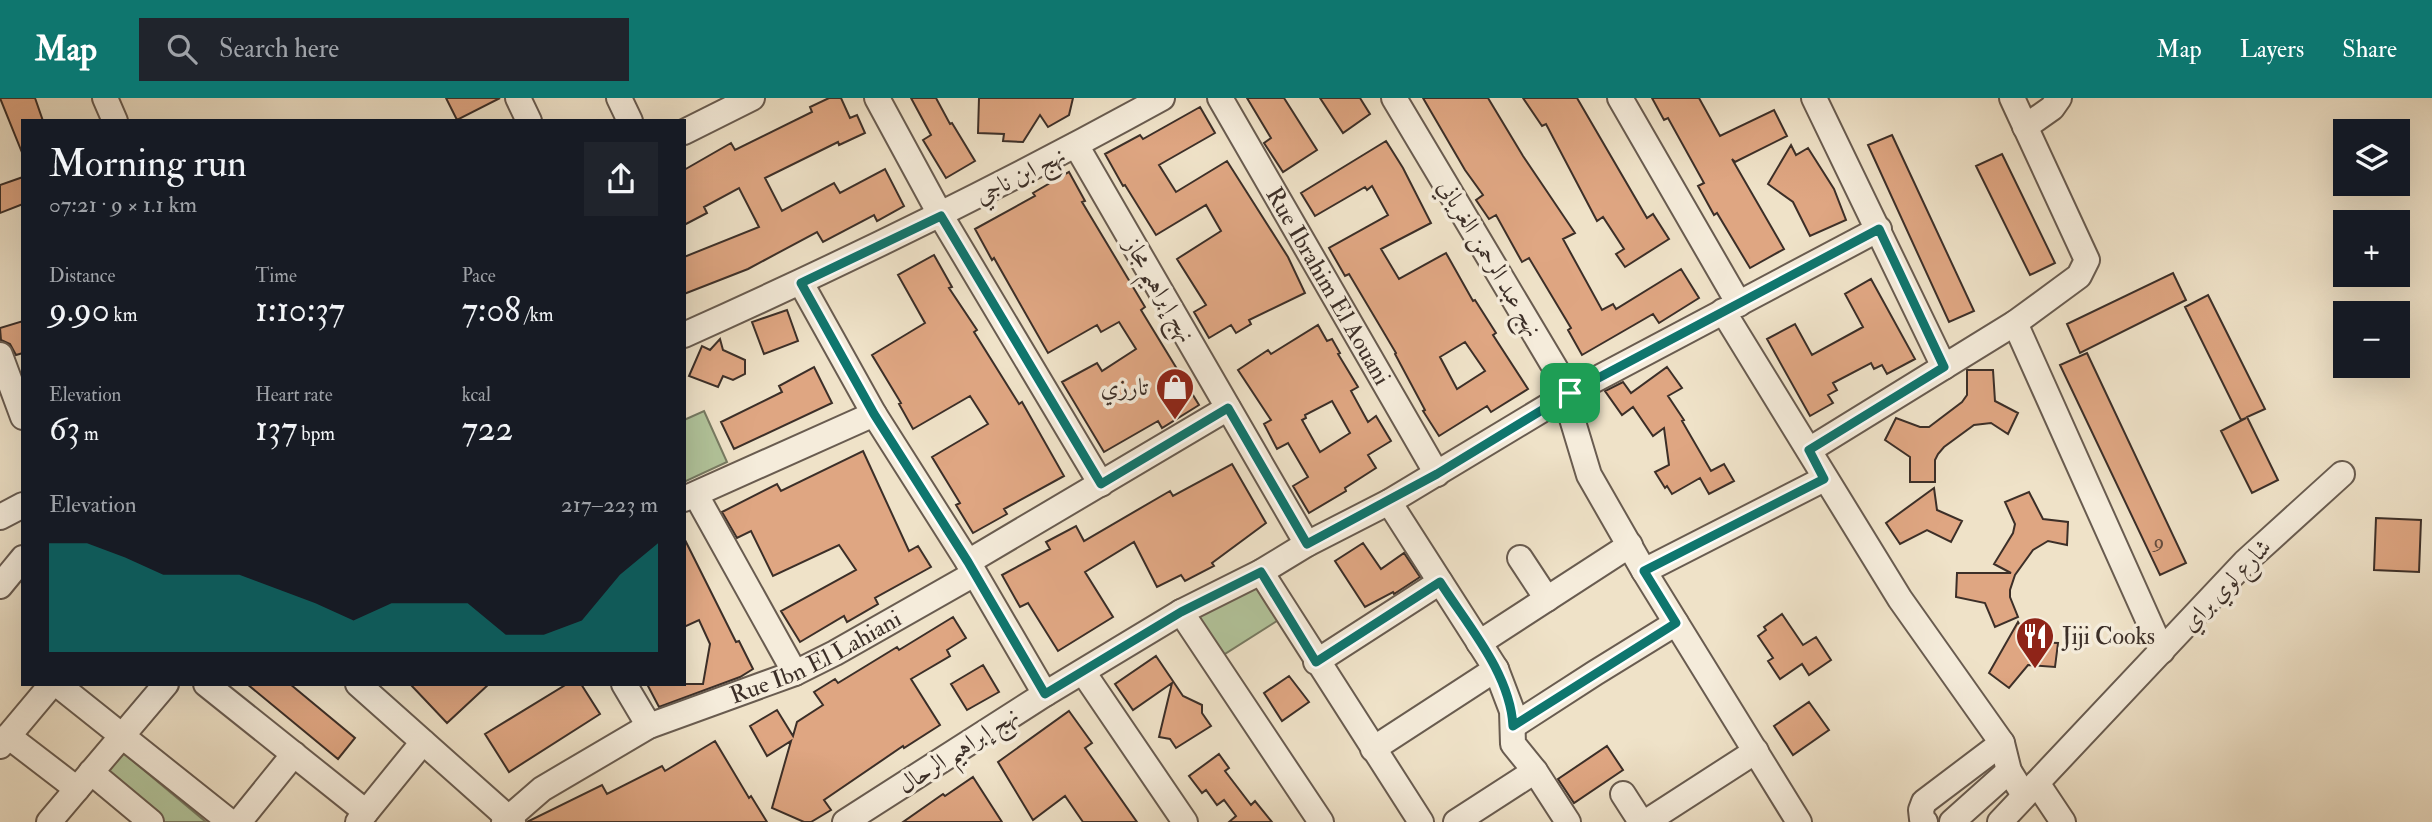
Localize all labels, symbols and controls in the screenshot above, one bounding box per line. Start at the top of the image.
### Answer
search box [139,18,629,81]
text: Map [35,29,97,70]
icon: search [163,30,201,68]
text: Search here [219,33,339,65]
text: Map [2157,34,2202,65]
text: Layers [2240,34,2304,65]
text: Share [2342,34,2397,65]
map controls [2333,119,2410,378]
button: layers [2333,119,2410,196]
street label: نهج ابن ناجي [970,139,1073,216]
text: Morning run [49,140,247,188]
button: share [584,142,658,216]
street label: نهج عبد الرحمن الغرياني [1426,174,1549,345]
street label: Rue Ibrahim El Aouani [1259,182,1397,391]
text: 07:21 · 9 × 1.1 km [49,190,197,219]
button: + [2333,210,2410,287]
street label: نهج إبراهيم مجاز [1109,231,1202,352]
text: Distance [49,264,115,288]
text: Time [255,264,297,288]
text: Pace [462,264,496,288]
text: 9.90 [49,288,110,332]
text: 1:10:37 [255,288,345,332]
text: 7:08 [462,288,521,332]
button: − [2333,301,2410,378]
text: km [110,303,137,327]
text: /km [521,303,553,327]
pin [1540,363,1600,423]
shop icon: تارزي [1154,366,1196,421]
place label: تارزي [1100,372,1148,406]
icon: arrive [1551,374,1589,412]
text: Elevation [49,383,121,407]
text: Heart rate [255,383,333,407]
text: kcal [462,383,491,407]
text: 63 [49,407,80,451]
text: 137 [255,407,297,451]
text: 722 [462,407,513,451]
text: m [80,422,99,446]
text: bpm [297,422,335,446]
text: Elevation [49,490,137,519]
text: 217–223 m [561,490,658,519]
house number: 9 [2152,528,2164,555]
street label: شارع لوي براي [2174,532,2281,641]
street label: Rue Ibn El Lahiani [726,603,907,711]
restaurant icon: Jiji Cooks [2014,615,2056,670]
place label: Jiji Cooks [2061,621,2155,652]
street label: نهج إبراهيم الرحال [892,700,1029,808]

